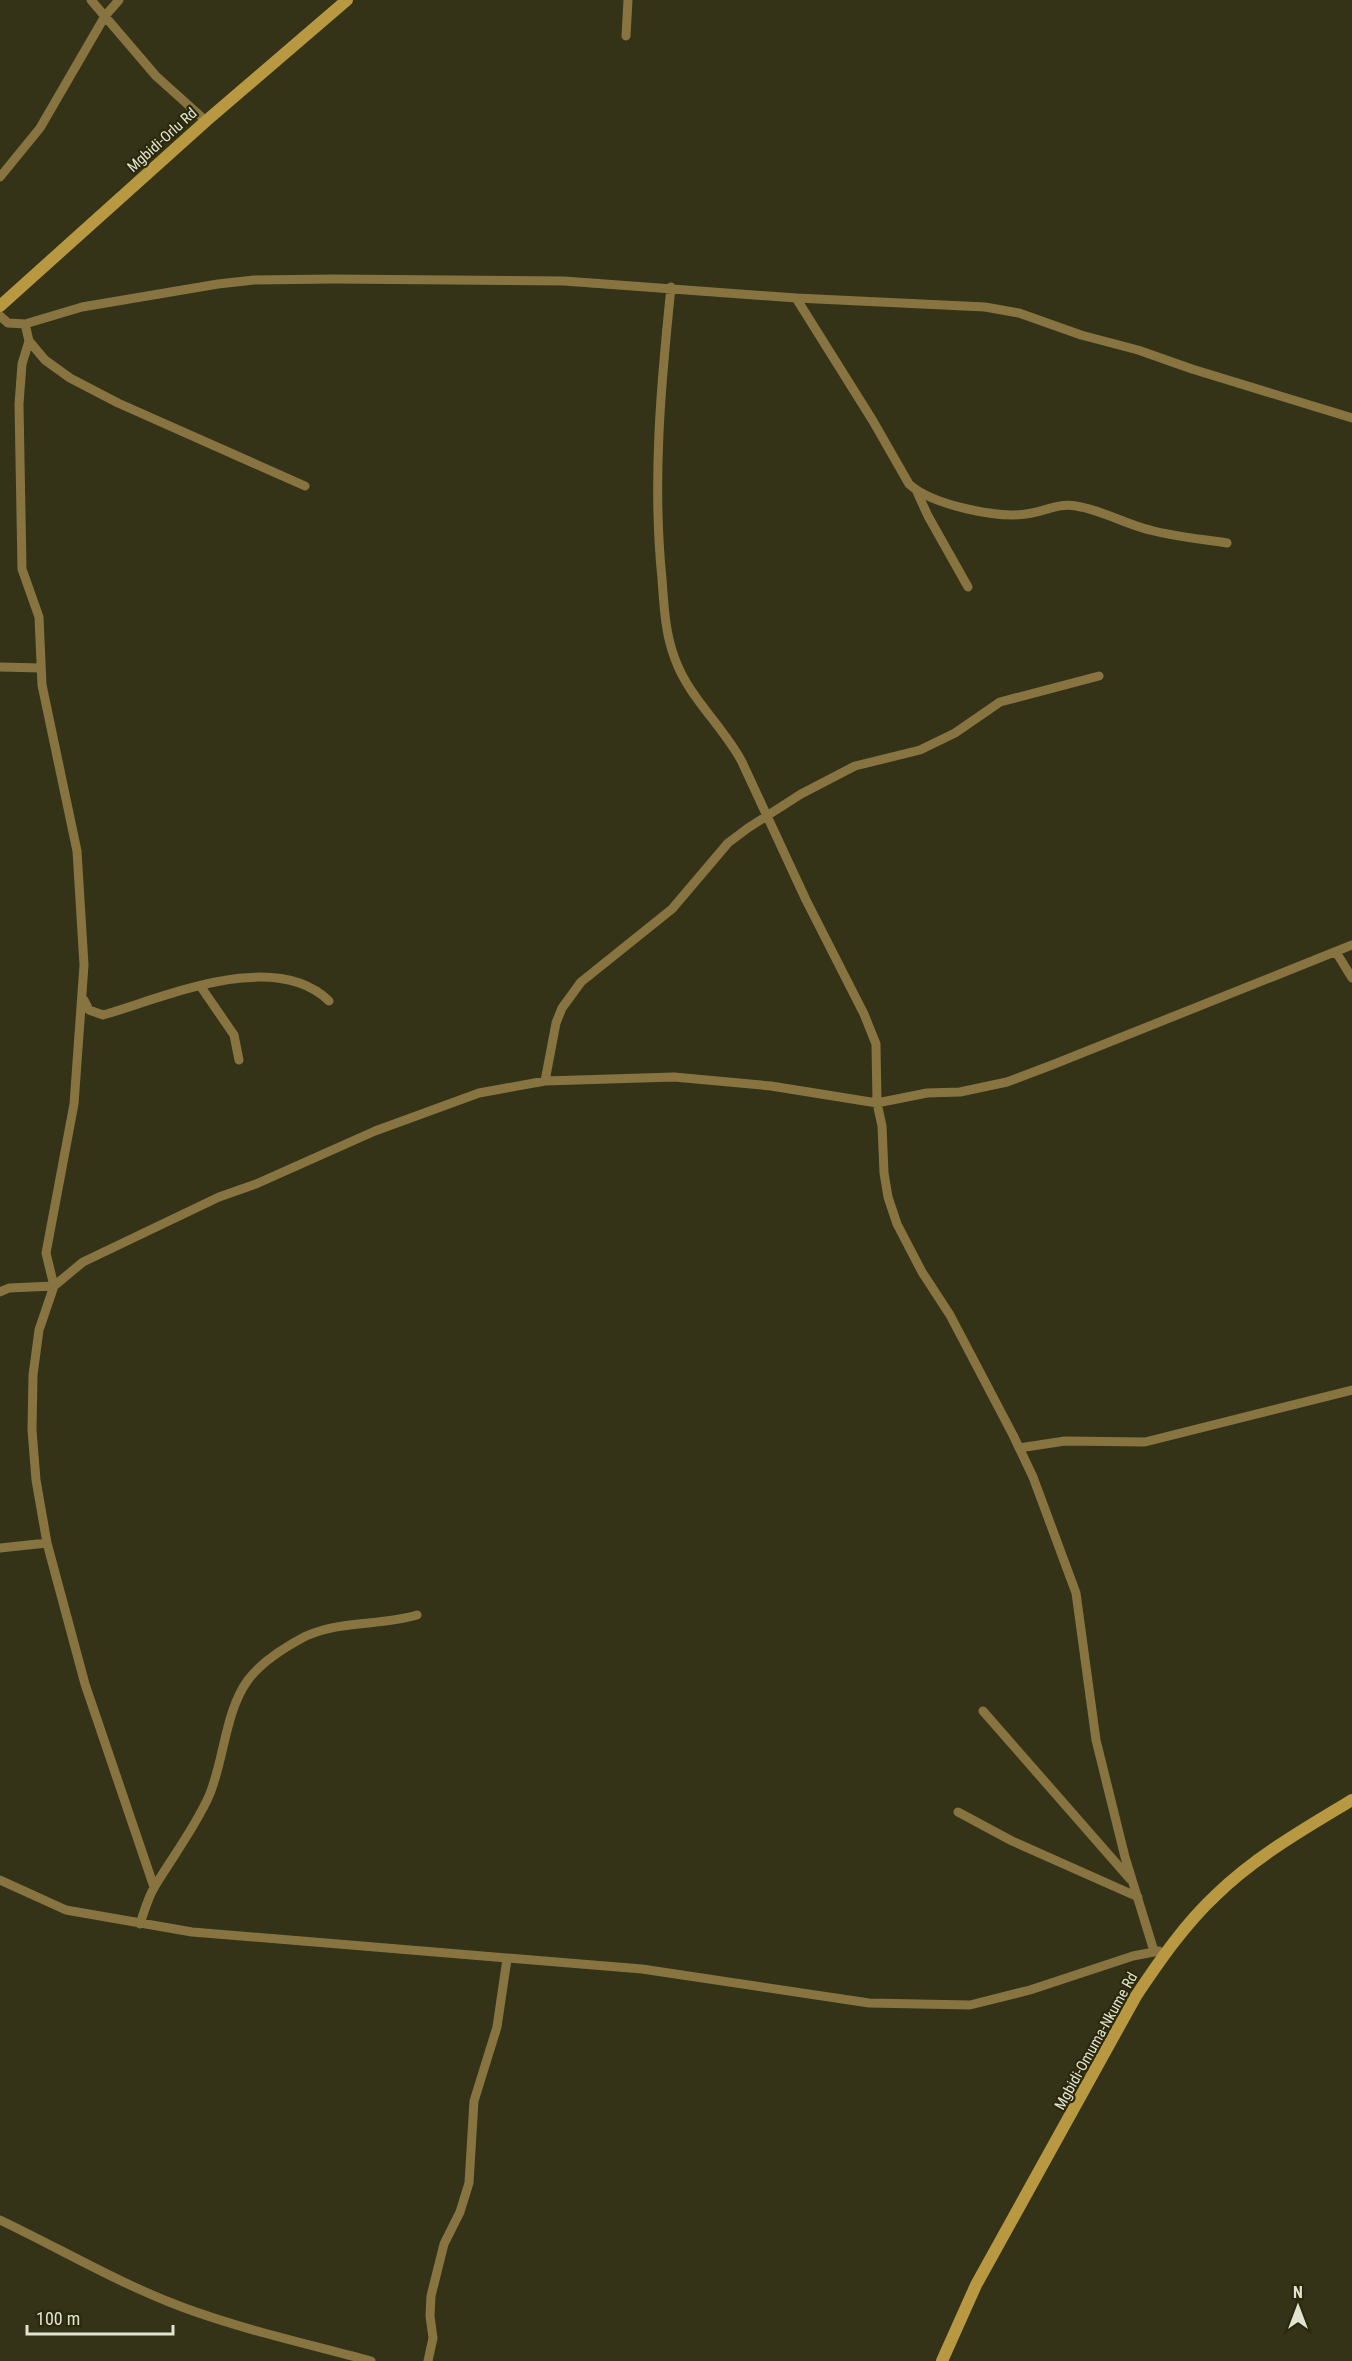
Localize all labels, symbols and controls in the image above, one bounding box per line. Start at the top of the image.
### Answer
street label: Mgbidi-Orlu Rd [124,104,200,176]
street label: Mgbidi-Omuma-Nkume Rd [1051,1969,1141,2113]
north arrow [1268,2277,1328,2337]
text: N [1293,2283,1303,2302]
scale bar [27,2298,172,2336]
text: 100 m [36,2308,80,2329]

